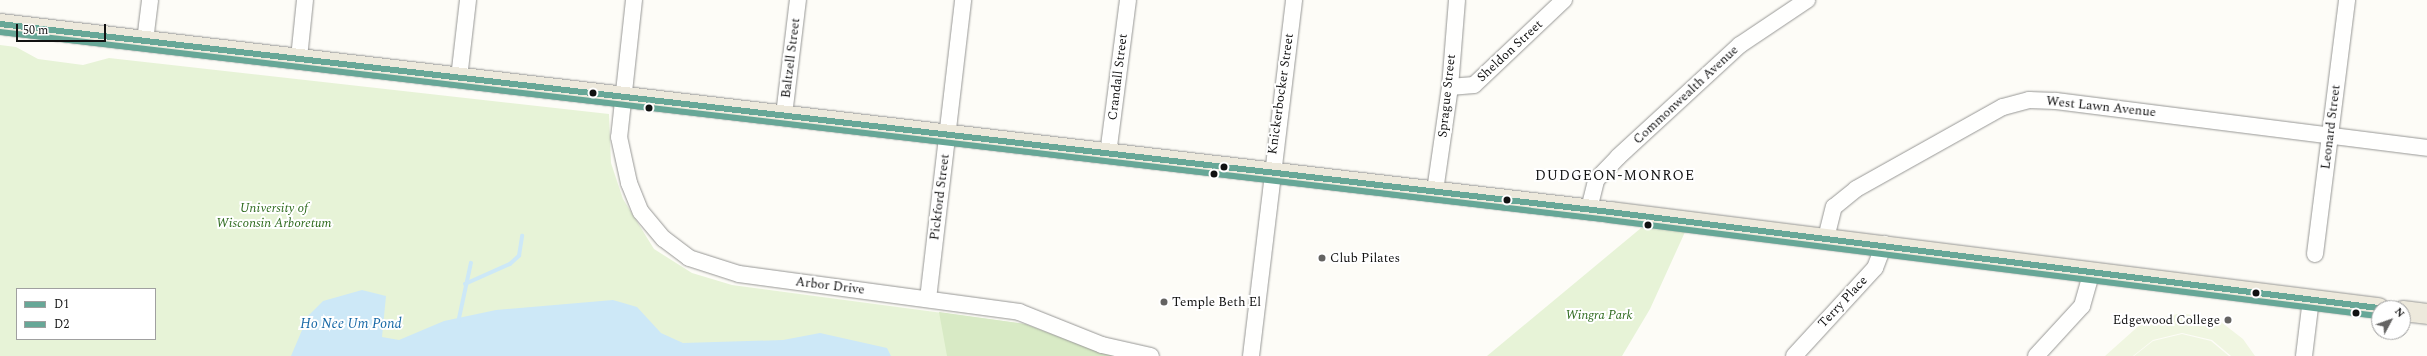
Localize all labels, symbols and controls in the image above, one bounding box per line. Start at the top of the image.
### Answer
scale bar [18,16,108,42]
street label: Baltzell Street [778,17,804,99]
street label: Sheldon Street [1474,17,1546,85]
text: 50 m [23,21,48,40]
street label: Knickerbocker Street [1265,32,1297,156]
street label: Crandall Street [1105,33,1131,121]
street label: Commonwealth Avenue [1630,42,1742,148]
street label: Sprague Street [1435,53,1459,139]
street label: Leonard Street [2318,84,2344,170]
unlabelled marker [588,88,598,98]
street label: West Lawn Avenue [2045,93,2157,121]
unlabelled marker [644,103,654,113]
street label: Pickford Street [927,153,953,241]
unlabelled marker [1219,162,1229,172]
district label: DUDGEON-MONROE [1535,168,1695,184]
unlabelled marker [1209,169,1219,179]
unlabelled marker [1502,195,1512,205]
park label: University of Wisconsin Arboretum [216,201,332,232]
unlabelled marker [1643,220,1653,230]
place label: Club Pilates [1330,250,1400,266]
marker: Club Pilates [1317,253,1327,263]
street label: Terry Place [1815,273,1871,331]
street label: Arbor Drive [795,274,865,298]
legend [16,288,156,340]
unlabelled marker [2251,288,2261,298]
place label: Temple Beth El [1172,294,1261,310]
text: D1 [54,295,69,314]
marker: Temple Beth El [1159,297,1169,307]
north arrow [2371,300,2411,340]
text: N [2390,303,2409,321]
park label: Wingra Park [1565,307,1633,323]
unlabelled marker [2351,308,2361,318]
place label: Edgewood College [2113,312,2220,328]
text: D2 [54,315,69,334]
marker: Edgewood College [2223,315,2233,325]
water label: Ho Nee Um Pond [300,316,402,332]

